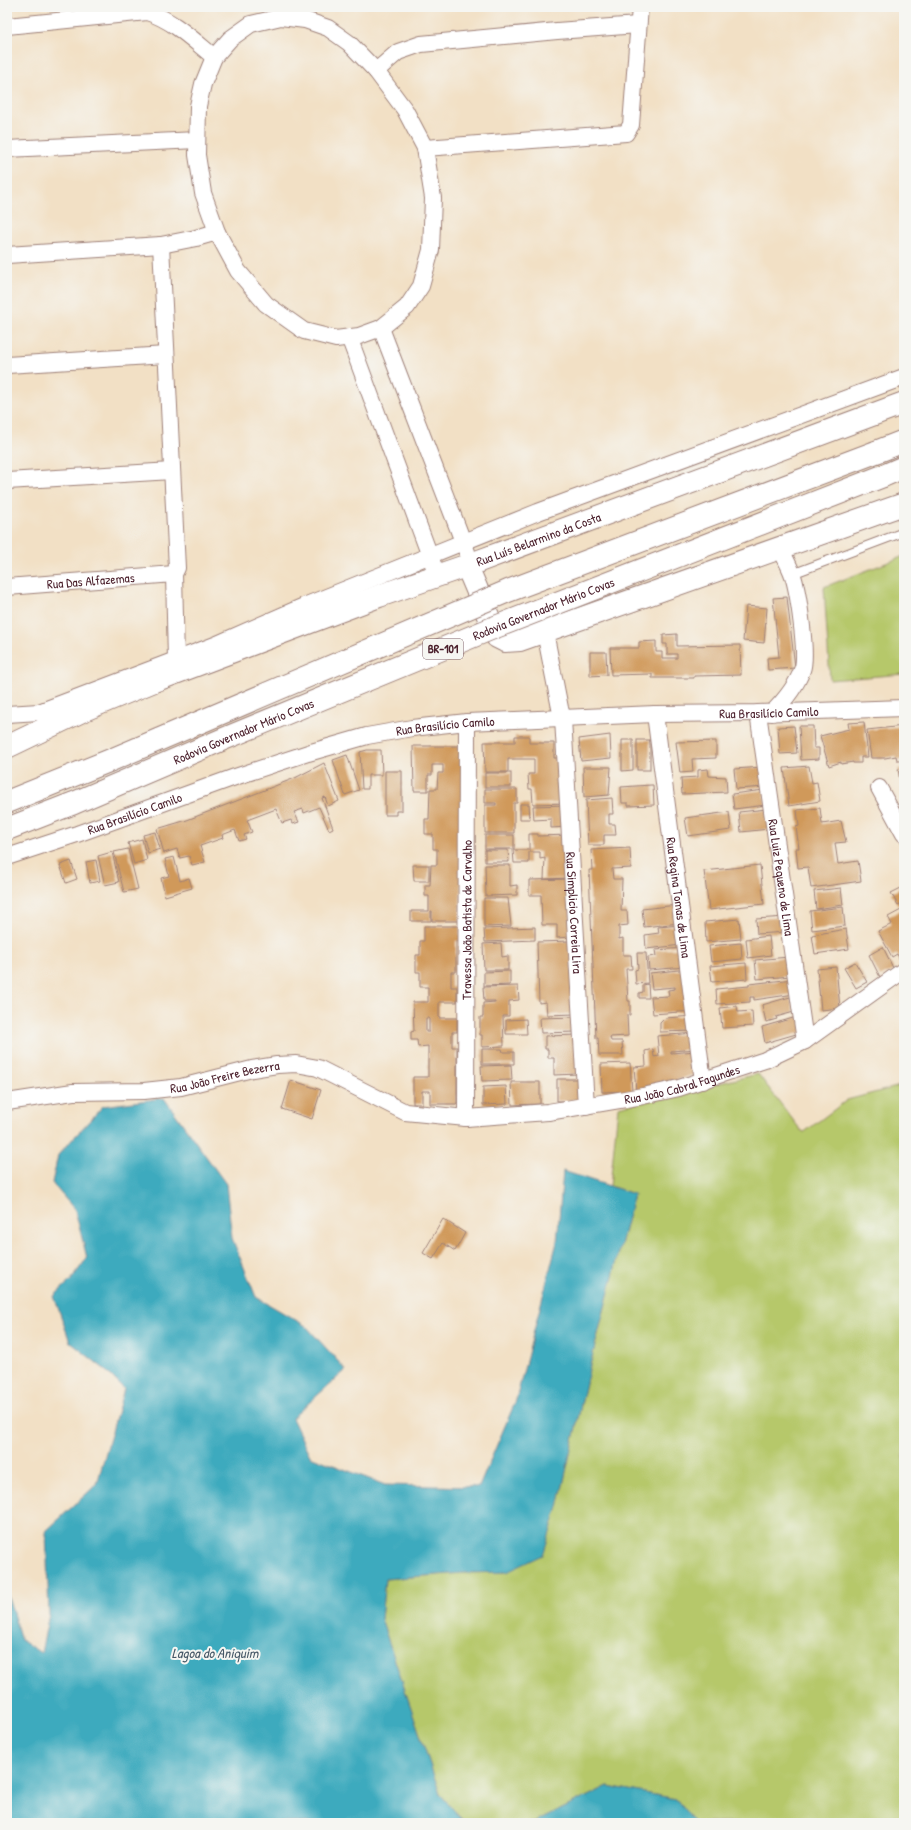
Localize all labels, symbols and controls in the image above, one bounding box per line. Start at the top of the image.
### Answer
street label: Rua Luís Belarmino da Costa [474,508,603,570]
street label: Rua Das Alfazemas [46,568,135,593]
street label: Rodovia Governador Mário Covas [470,573,617,644]
road number: BR-101 [423,639,463,659]
street label: Rodovia Governador Mário Covas [170,694,317,769]
street label: Rua Brasilício Camilo [719,702,819,722]
street label: Rua Brasilício Camilo [394,712,495,740]
street label: Rua Brasilício Camilo [85,788,184,838]
street label: Rua Luiz Pequeno de Lima [764,818,799,937]
street label: Rua Regina Tomas de Lima [662,836,696,959]
street label: Travessa João Batista de Carvalho [457,840,476,1000]
street label: Rua Simplicio Correia Lira [562,852,587,974]
street label: Rua João Freire Bezerra [169,1056,281,1097]
street label: Rua João Cabral Fagundes [623,1060,742,1108]
water label: Lagoa do Aniquim [172,1643,259,1663]

